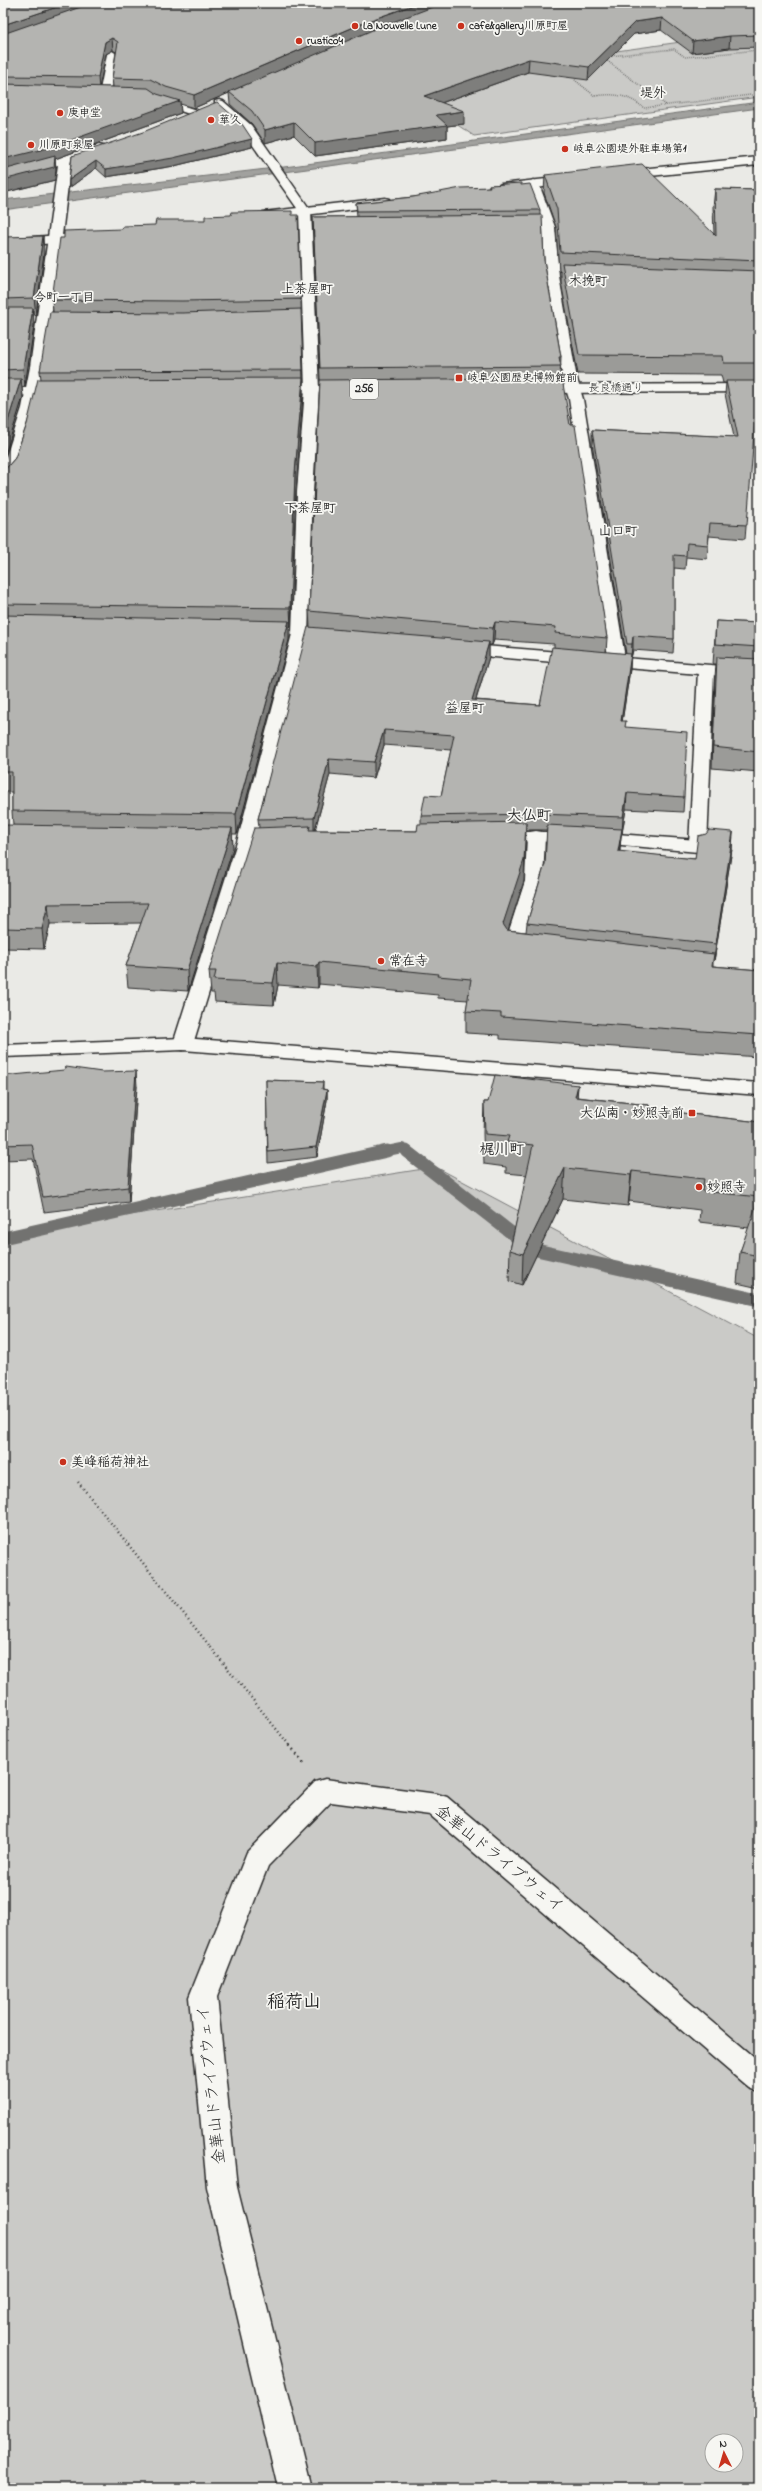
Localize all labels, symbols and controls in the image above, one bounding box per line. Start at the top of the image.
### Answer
place label: La Nouvelle Lune [363,18,438,34]
place label: cafe&gallery川原町屋 [469,18,568,36]
marker: La Nouvelle Lune [350,21,360,31]
marker: cafe&gallery川原町屋 [456,21,466,31]
place label: rustico4 [307,33,344,49]
marker: rustico4 [294,36,304,46]
district label: 堤外 [640,84,666,103]
place label: 庚申堂 [68,105,101,121]
marker: 庚申堂 [55,108,65,118]
place label: 華久 [219,112,241,128]
marker: 華久 [206,115,216,125]
place label: 川原町泉屋 [39,137,94,153]
marker: 川原町泉屋 [26,140,36,150]
place label: 岐阜公園堤外駐車場第1 [573,141,687,157]
marker: 岐阜公園堤外駐車場第1 [560,144,570,154]
district label: 木挽町 [568,272,608,291]
district label: 上茶屋町 [281,280,333,299]
district label: 今町一丁目 [34,289,94,307]
place label: 岐阜公園歴史博物館前 [467,370,577,386]
marker: 岐阜公園歴史博物館前 [454,373,464,383]
road number: 256 [350,379,378,399]
street label: 長良橋通り [589,380,644,396]
district label: 下茶屋町 [284,499,336,518]
district label: 山口町 [598,522,638,541]
district label: 益屋町 [445,699,485,718]
district label: 大仏町 [506,805,552,827]
place label: 常在寺 [389,952,428,971]
marker: 常在寺 [376,956,386,966]
place label: 大仏南・妙照寺前 [580,1104,684,1123]
marker: 大仏南・妙照寺前 [687,1108,697,1118]
district label: 梶川町 [479,1139,525,1161]
place label: 妙照寺 [707,1178,746,1197]
marker: 妙照寺 [694,1182,704,1192]
place label: 美峰稲荷神社 [71,1453,149,1472]
marker: 美峰稲荷神社 [58,1457,68,1467]
street label: 金華山ドライブウェイ [430,1800,568,1918]
district label: 稲荷山 [267,1990,321,2016]
street label: 金華山ドライブウェイ [192,2004,232,2166]
north arrow [704,2433,744,2473]
text: N [719,2436,728,2452]

